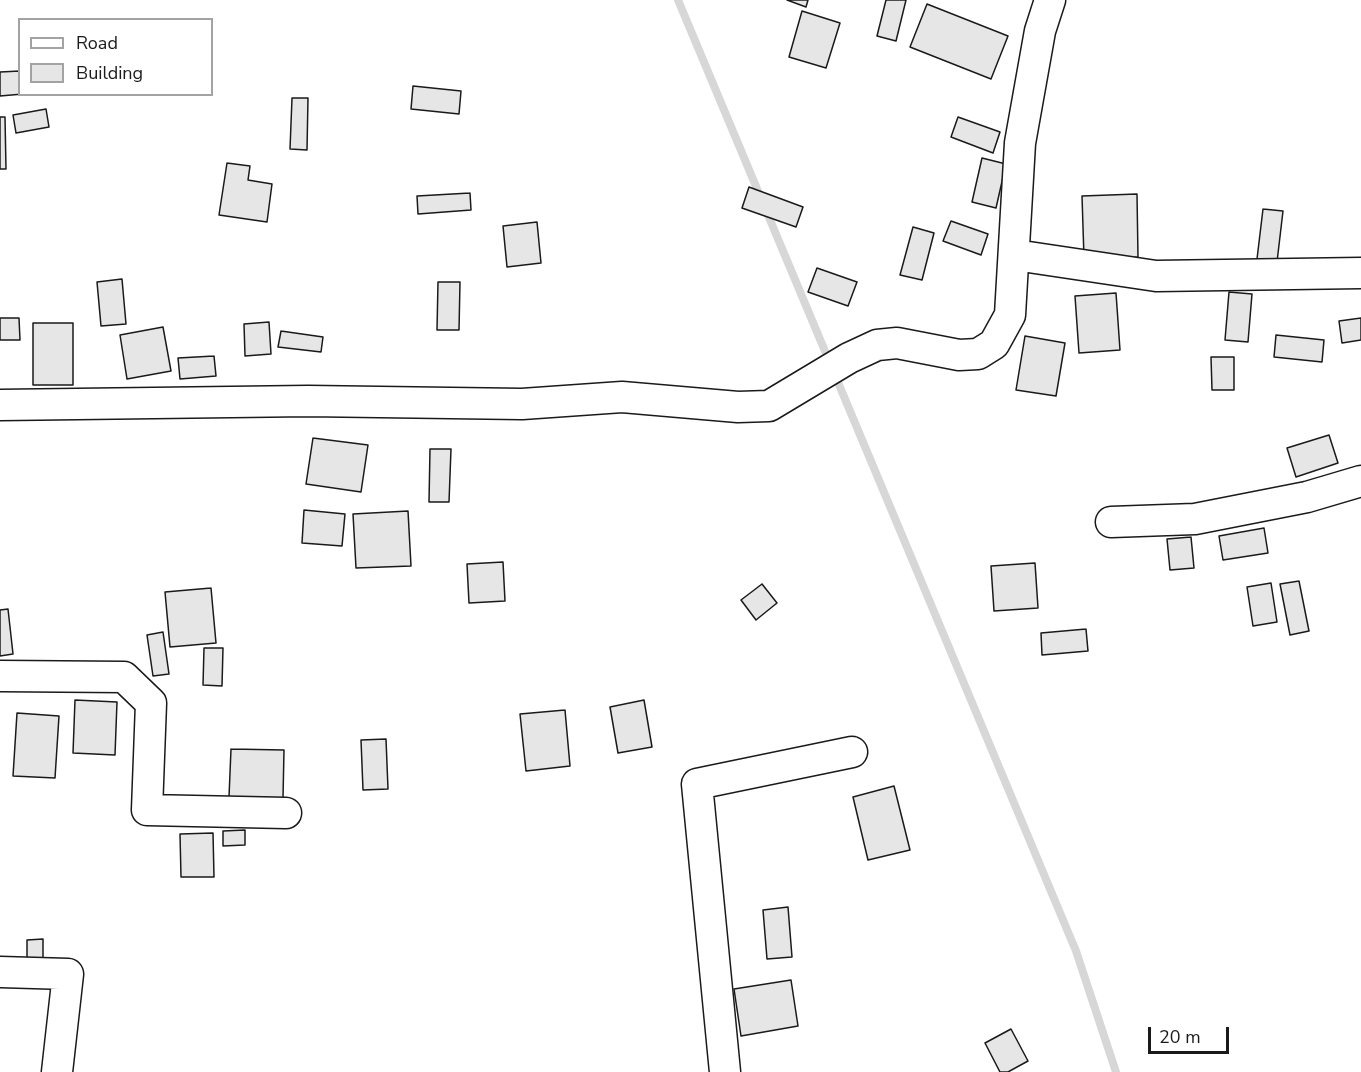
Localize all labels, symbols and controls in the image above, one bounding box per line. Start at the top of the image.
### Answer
legend [18,18,213,96]
text: Road [76,31,118,55]
text: Building [76,61,143,85]
scale bar [1151,1015,1232,1053]
text: 20 m [1159,1025,1201,1049]

